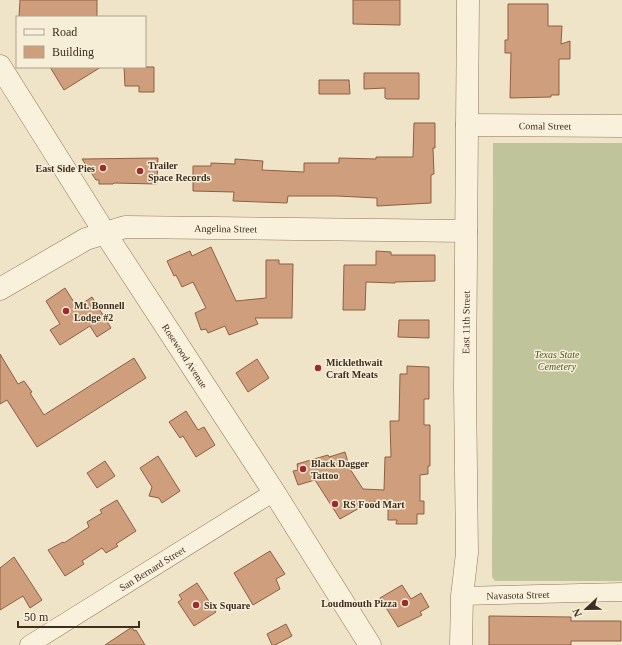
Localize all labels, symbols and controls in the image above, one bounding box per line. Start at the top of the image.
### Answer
legend [16,16,146,68]
text: Road [52,25,77,39]
text: Building [52,45,94,59]
street label: Comal Street [519,120,572,131]
place label: Trailer Space Records [148,160,211,183]
place label: East Side Pies [36,163,95,174]
marker: East Side Pies [98,163,108,173]
marker: Trailer Space Records [135,166,145,176]
street label: Angelina Street [194,222,257,234]
street label: East 11th Street [460,291,471,354]
place label: Mt. Bonnell Lodge #2 [74,300,125,323]
marker: Mt. Bonnell Lodge #2 [61,306,71,316]
street label: Rosewood Avenue [160,322,210,391]
park label: Texas State Cemetery [535,349,580,372]
place label: Micklethwait Craft Meats [326,357,383,380]
marker: Micklethwait Craft Meats [313,363,323,373]
place label: Black Dagger Tattoo [311,458,370,481]
marker: Black Dagger Tattoo [298,464,308,474]
marker: RS Food Mart [330,499,340,509]
place label: RS Food Mart [343,499,405,510]
street label: San Bernard Street [117,543,187,593]
street label: Navasota Street [486,588,550,601]
north arrow [566,589,606,629]
place label: Loudmouth Pizza [321,598,397,609]
marker: Loudmouth Pizza [400,598,410,608]
marker: Six Square [191,600,201,610]
place label: Six Square [204,600,251,611]
scale bar [18,603,139,629]
text: N [570,607,584,619]
text: 50 m [24,610,49,624]

